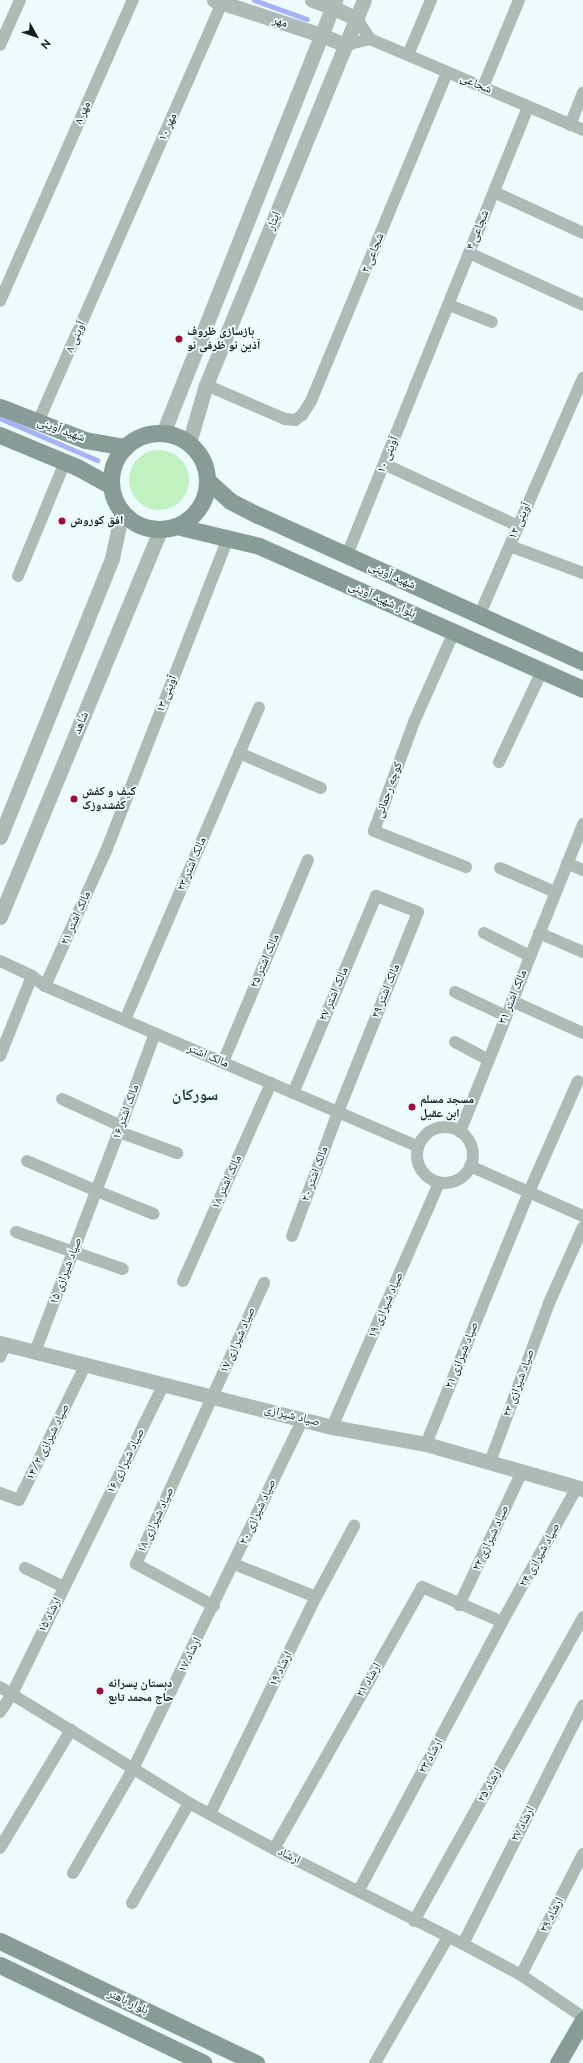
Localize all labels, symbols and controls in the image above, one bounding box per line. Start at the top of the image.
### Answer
street label: مهر [271,13,289,31]
north arrow [16,16,56,56]
text: N [38,37,53,51]
street label: شجاعی [458,71,494,97]
street label: مهر ۸ [72,99,94,127]
street label: مهر ۱۰ [156,111,180,143]
street label: شجاعی ۴ [464,208,492,252]
street label: ایثار [264,210,284,232]
street label: شجاعی ۲ [359,231,387,275]
street label: ۸ آوینی [63,319,89,355]
place label: بازسازی ظروف آذین نو ظرفی نو [187,325,260,353]
marker: بازسازی ظروف آذین نو ظرفی نو [174,334,184,344]
street label: شهید آوینی [35,415,87,445]
street label: ۱۰ آوینی [374,435,402,475]
street label: ۱۲ آوینی [506,501,534,541]
place label: افق کوروش [70,514,123,528]
marker: افق کوروش [57,516,67,526]
street label: شهید آوینی [366,559,418,593]
street label: بلوار شهید آوینی [346,579,418,621]
street label: آوینی ۱۳ [153,674,181,714]
street label: شاهد [70,710,92,736]
street label: کوچه رحمانی [372,760,406,820]
place label: کیف و کفش کفشدوزک [82,785,136,813]
marker: کیف و کفش کفشدوزک [69,794,79,804]
street label: مالک اشتر ۲۳ [174,835,210,893]
street label: مالک اشتر ۲۱ [58,889,94,947]
street label: مالک اشتر ۲۵ [247,932,283,990]
street label: مالک اشتر ۲۹ [369,962,403,1020]
street label: مالک اشتر ۲۷ [316,965,352,1023]
street label: مالک اشتر ۳۱ [496,968,530,1026]
street label: مالک اشتر [185,1041,231,1071]
street label: مالک اشتر ۱۶ [109,1083,143,1141]
district label: سورکان [172,1085,218,1105]
place label: مسجد مسلم ابن عقیل [420,1093,474,1121]
marker: مسجد مسلم ابن عقیل [407,1102,417,1112]
street label: مالک اشتر ۲۰ [298,1145,332,1203]
street label: مالک اشتر ۱۸ [209,1153,245,1211]
street label: صیاد شیرازی ۱۵ [47,1235,85,1307]
street label: صیاد شیرازی ۱۹ [365,1270,407,1340]
street label: صیاد شیرازی ۱۷ [217,1305,259,1375]
street label: صیاد شیرازی ۲۱ [442,1320,482,1390]
street label: صیاد شیرازی ۲۳ [500,1347,538,1419]
street label: صیاد شیرازی ۱۴/۳ [23,1401,73,1483]
street label: صیاد شیرازی [263,1402,321,1430]
street label: صیاد شیرازی ۱۶ [104,1426,148,1496]
street label: صیاد شیرازی ۲۰ [237,1477,279,1547]
street label: صیاد شیرازی ۱۸ [135,1485,177,1555]
street label: صیاد شیرازی ۲۲ [470,1503,512,1573]
street label: صیاد شیرازی ۲۴ [517,1521,563,1589]
street label: ارشاد ۱۵ [35,1595,65,1635]
street label: ارشاد ۱۷ [175,1635,205,1675]
street label: ارشاد ۱۹ [266,1649,296,1689]
street label: ارشاد ۲۱ [353,1660,385,1700]
place label: دبستان پسرانه حاج محمد تابع [108,1677,174,1705]
marker: دبستان پسرانه حاج محمد تابع [95,1686,105,1696]
street label: ارشاد ۲۳ [416,1736,446,1776]
street label: ارشاد ۲۵ [475,1765,505,1805]
street label: ارشاد ۲۷ [508,1804,538,1844]
street label: ارشاد [275,1844,303,1868]
street label: ارشاد ۲۹ [537,1895,567,1935]
street label: بلوار باهنر [105,1986,151,2018]

